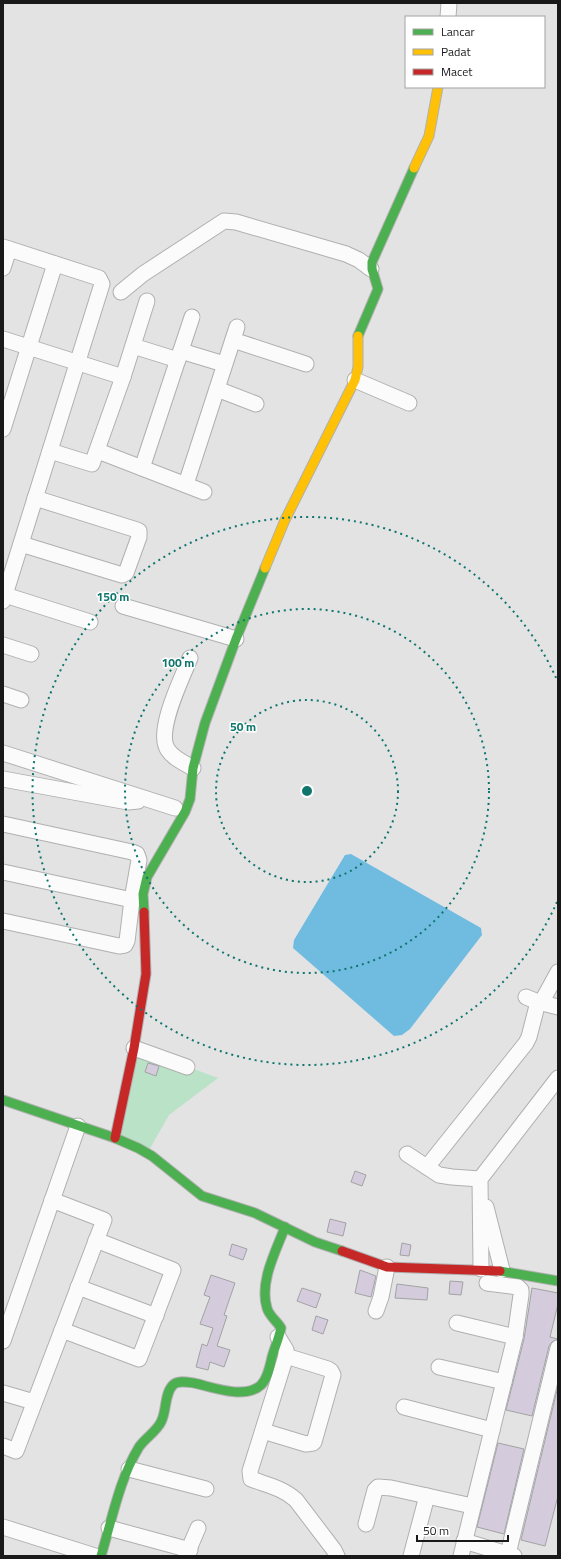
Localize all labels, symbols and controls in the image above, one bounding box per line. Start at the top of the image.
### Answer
legend [405,16,545,88]
text: Lancar [441,22,475,41]
text: Padat [441,42,471,61]
text: Macet [441,62,473,81]
text: 150 m [97,587,129,606]
text: 100 m [162,653,194,672]
text: 50 m [230,717,256,736]
centre of rings [300,784,314,798]
scale bar [417,1517,508,1543]
text: 50 m [423,1521,449,1540]

